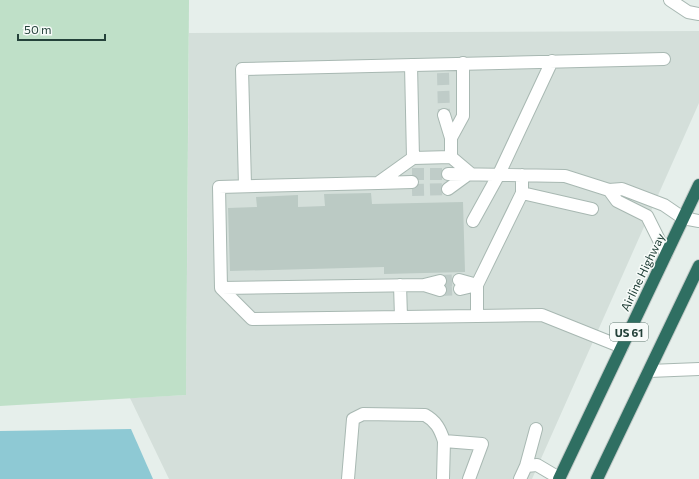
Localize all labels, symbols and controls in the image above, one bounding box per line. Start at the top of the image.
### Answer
scale bar [18,16,105,42]
text: 50 m [24,22,52,36]
street label: Airline Highway [617,231,667,313]
road number: US 61 [610,323,648,341]

